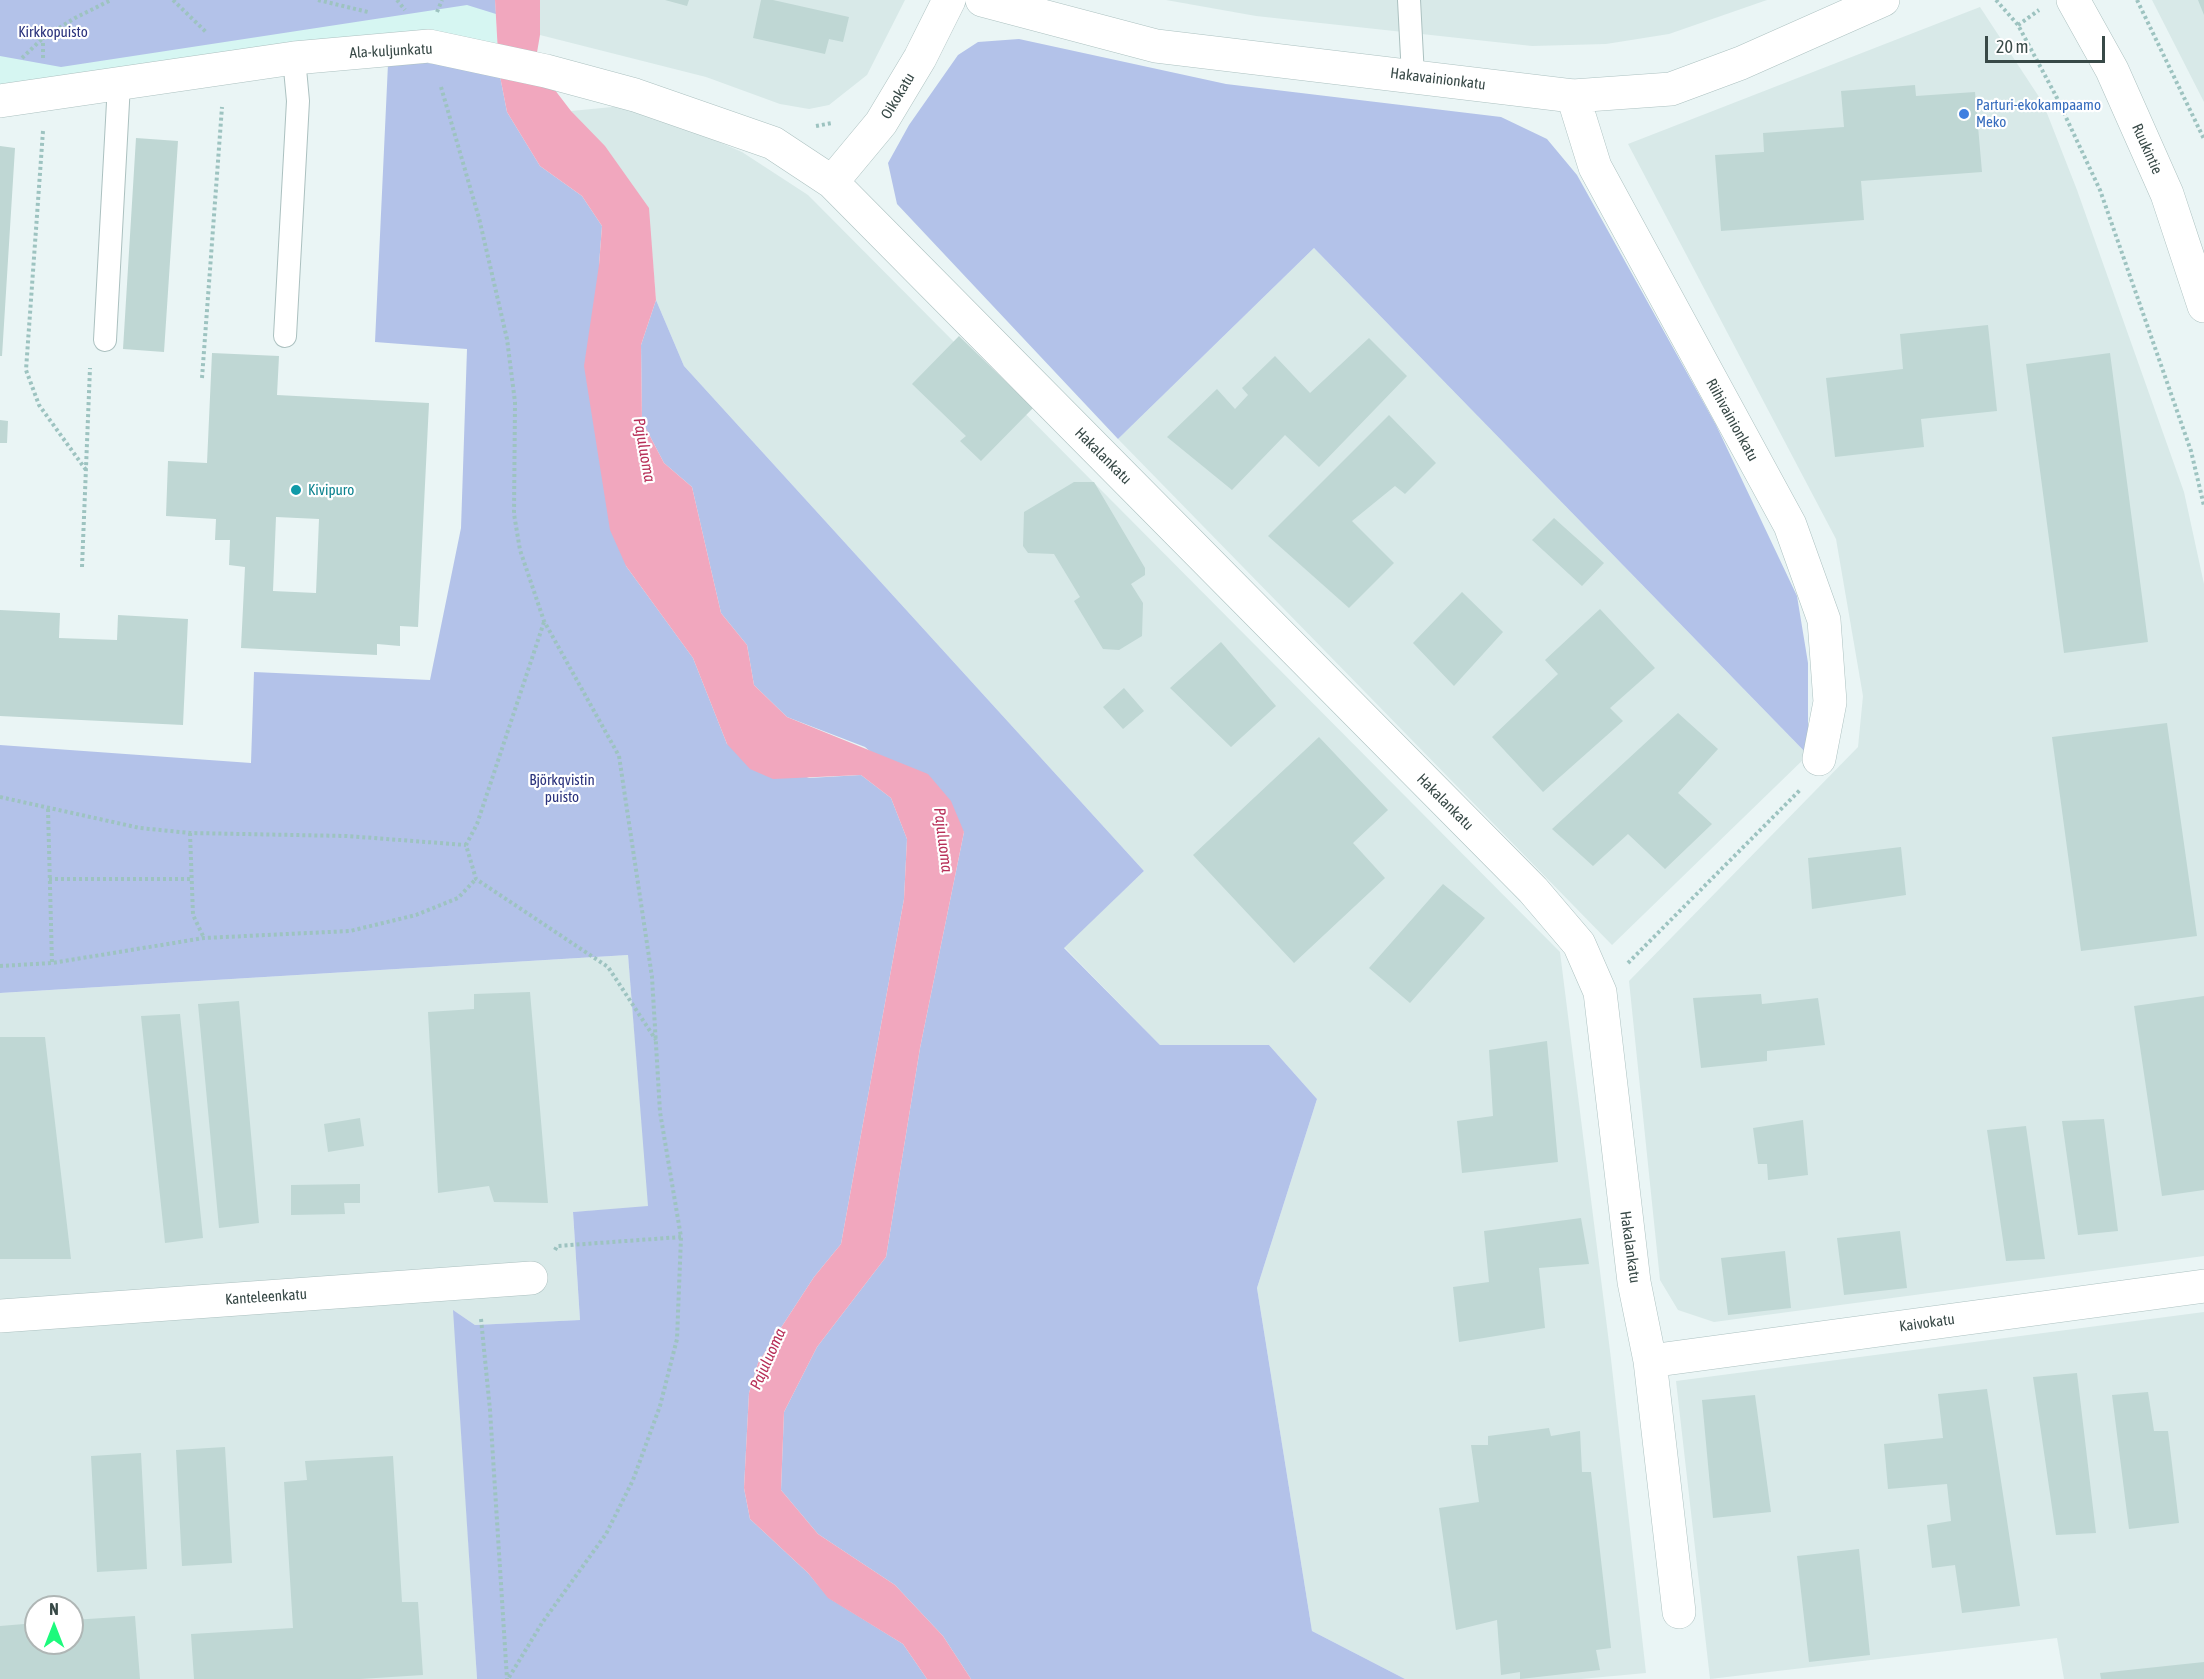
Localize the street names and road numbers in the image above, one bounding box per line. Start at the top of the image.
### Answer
street label: Ala-kuljunkatu [349,40,433,62]
street label: Hakavainionkatu [1389,64,1487,94]
street label: Oikokatu [877,70,919,122]
street label: Ruukintie [2128,121,2166,177]
street label: Riihivainionkatu [1702,376,1762,464]
street label: Hakalankatu [1071,424,1135,488]
street label: Hakalankatu [1413,770,1477,834]
street label: Hakalankatu [1616,1210,1644,1284]
street label: Kanteleenkatu [224,1285,308,1309]
street label: Kaivokatu [1898,1310,1956,1336]

